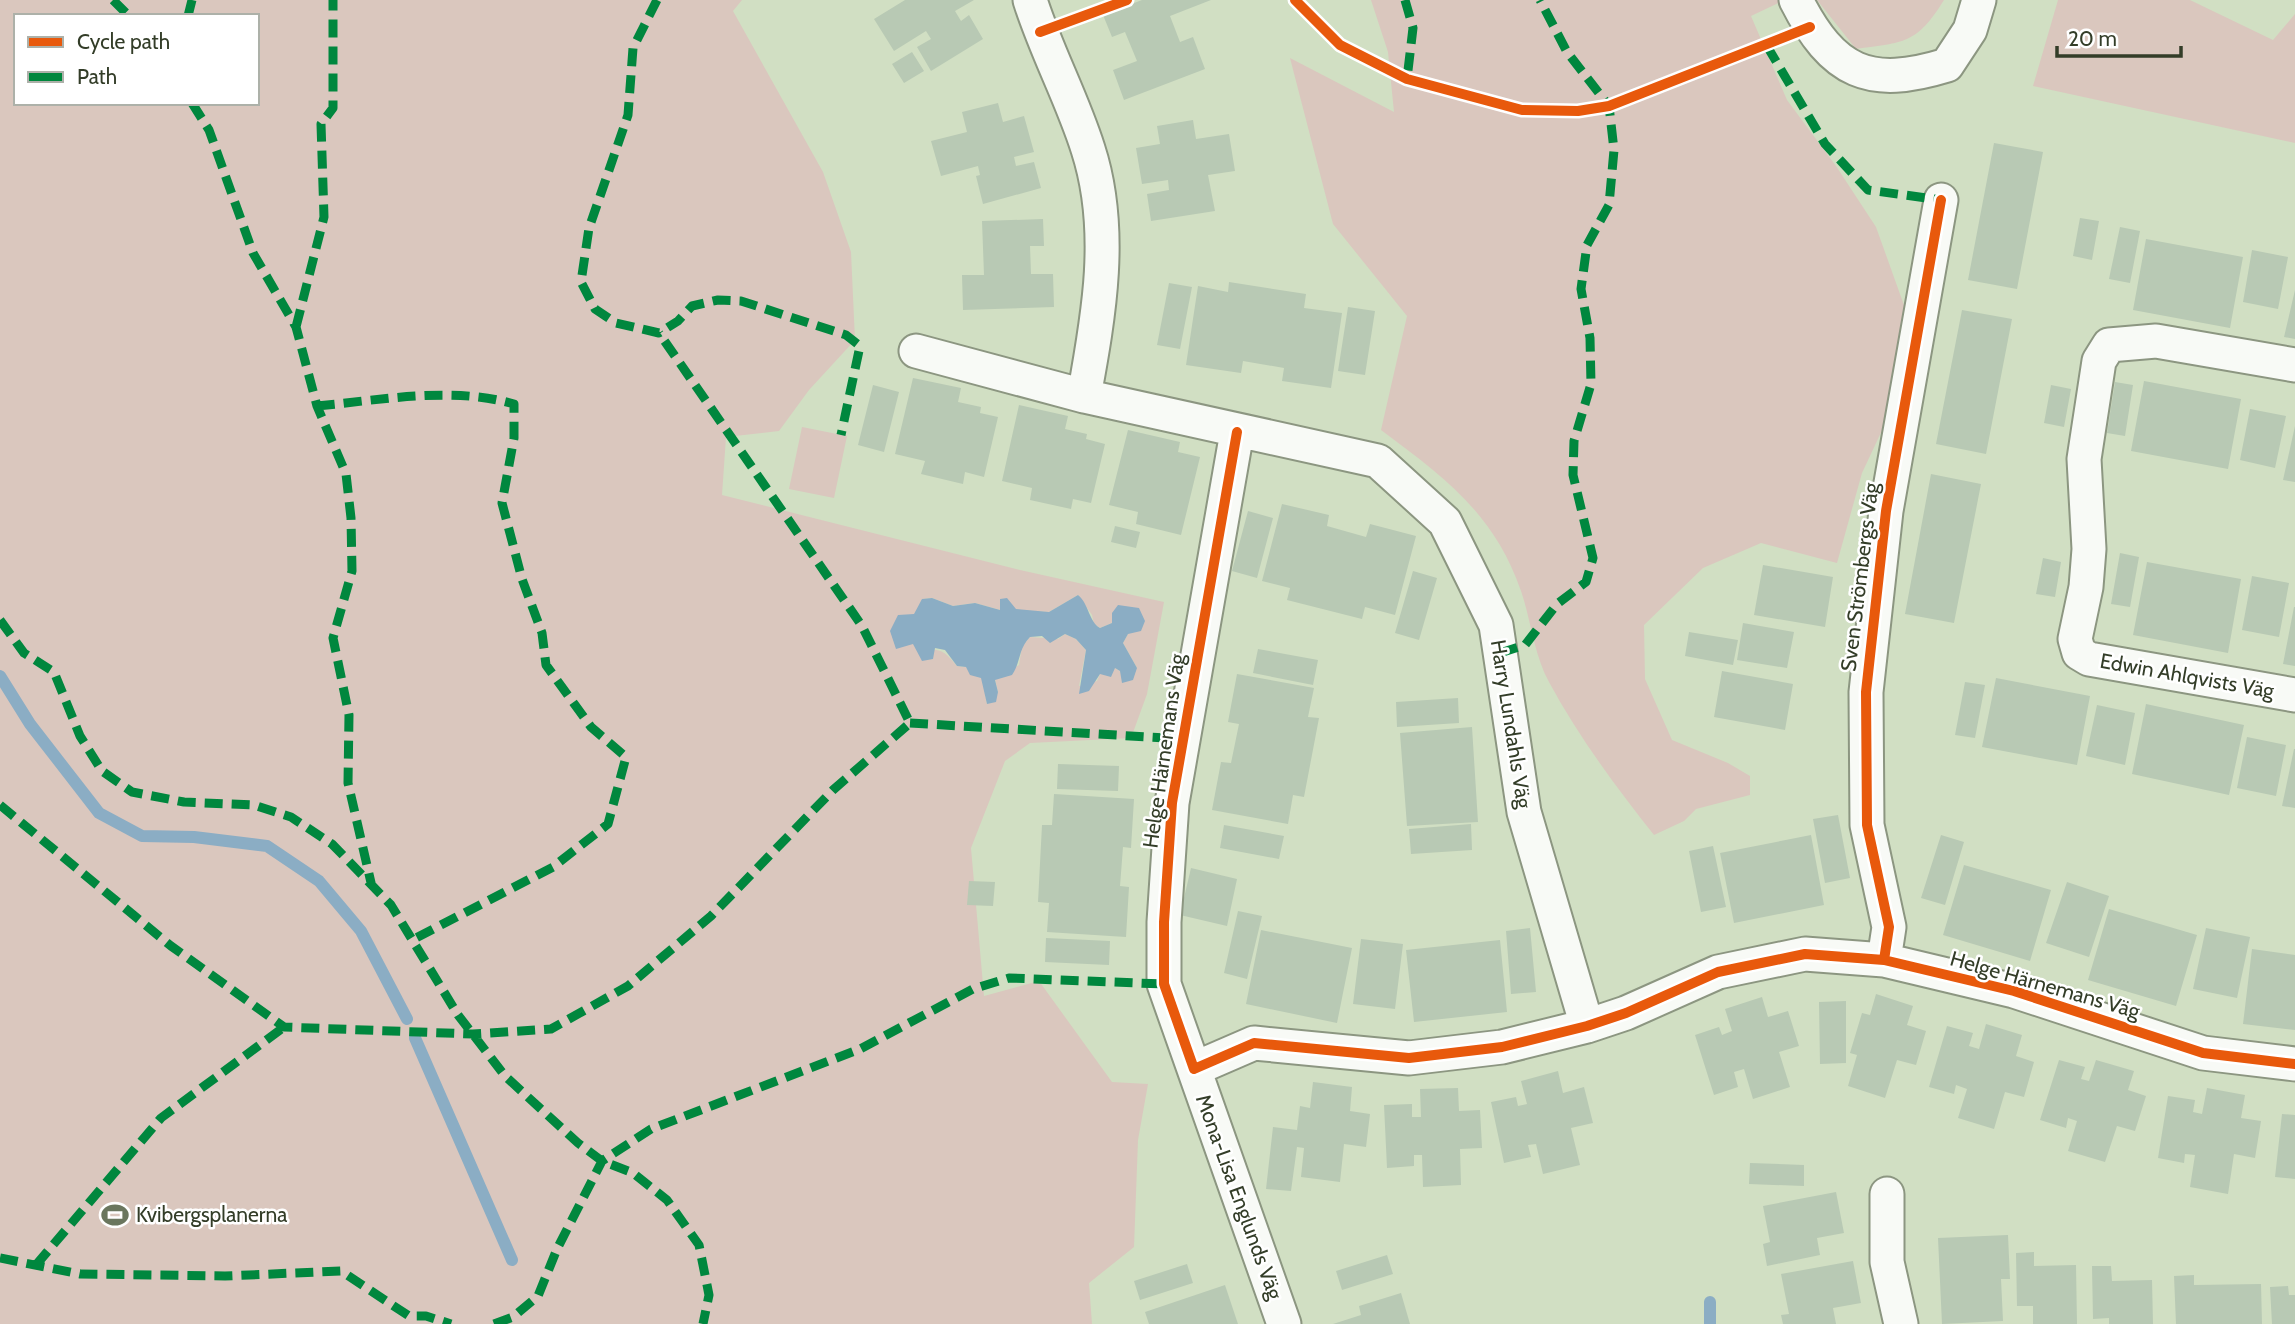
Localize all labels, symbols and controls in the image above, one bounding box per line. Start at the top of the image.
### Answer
legend [14,14,259,105]
scale bar [2057,14,2181,58]
text: 20 m [2068,26,2117,51]
text: Cycle path [77,29,170,54]
text: Path [77,64,117,89]
street label: Sven Strömbergs Väg [1836,481,1884,673]
street label: Harry Lundahls Väg [1486,638,1537,811]
street label: Edwin Ahlqvists Väg [2098,648,2277,703]
street label: Helge Härnemans Väg [1137,652,1190,850]
street label: Helge Härnemans Väg [1947,945,2143,1024]
street label: Mona-Lisa Englunds Väg [1191,1091,1288,1303]
sports icon: Kvibergsplanerna [100,1200,130,1230]
place label: Kvibergsplanerna [136,1202,287,1227]

